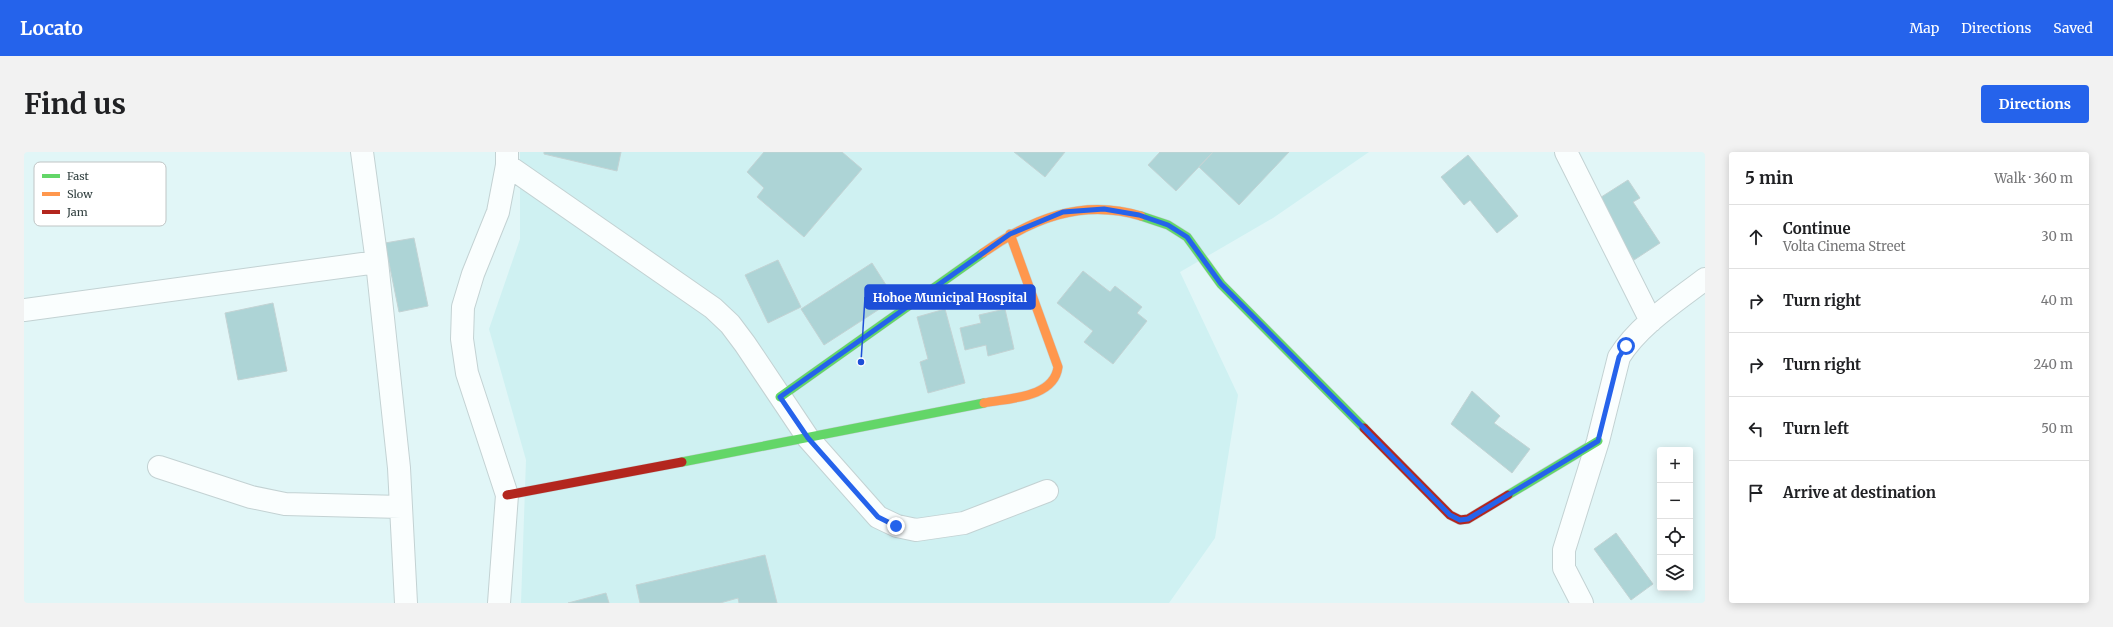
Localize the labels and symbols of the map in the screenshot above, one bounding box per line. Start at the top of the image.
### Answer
legend [34,162,166,226]
text: Fast [67,169,90,183]
text: Slow [67,187,93,201]
text: Jam [66,205,88,219]
callout: Hohoe Municipal Hospital [865,285,1035,309]
text: Hohoe Municipal Hospital [873,290,1027,305]
route start [1617,337,1635,355]
route end [887,517,905,535]

